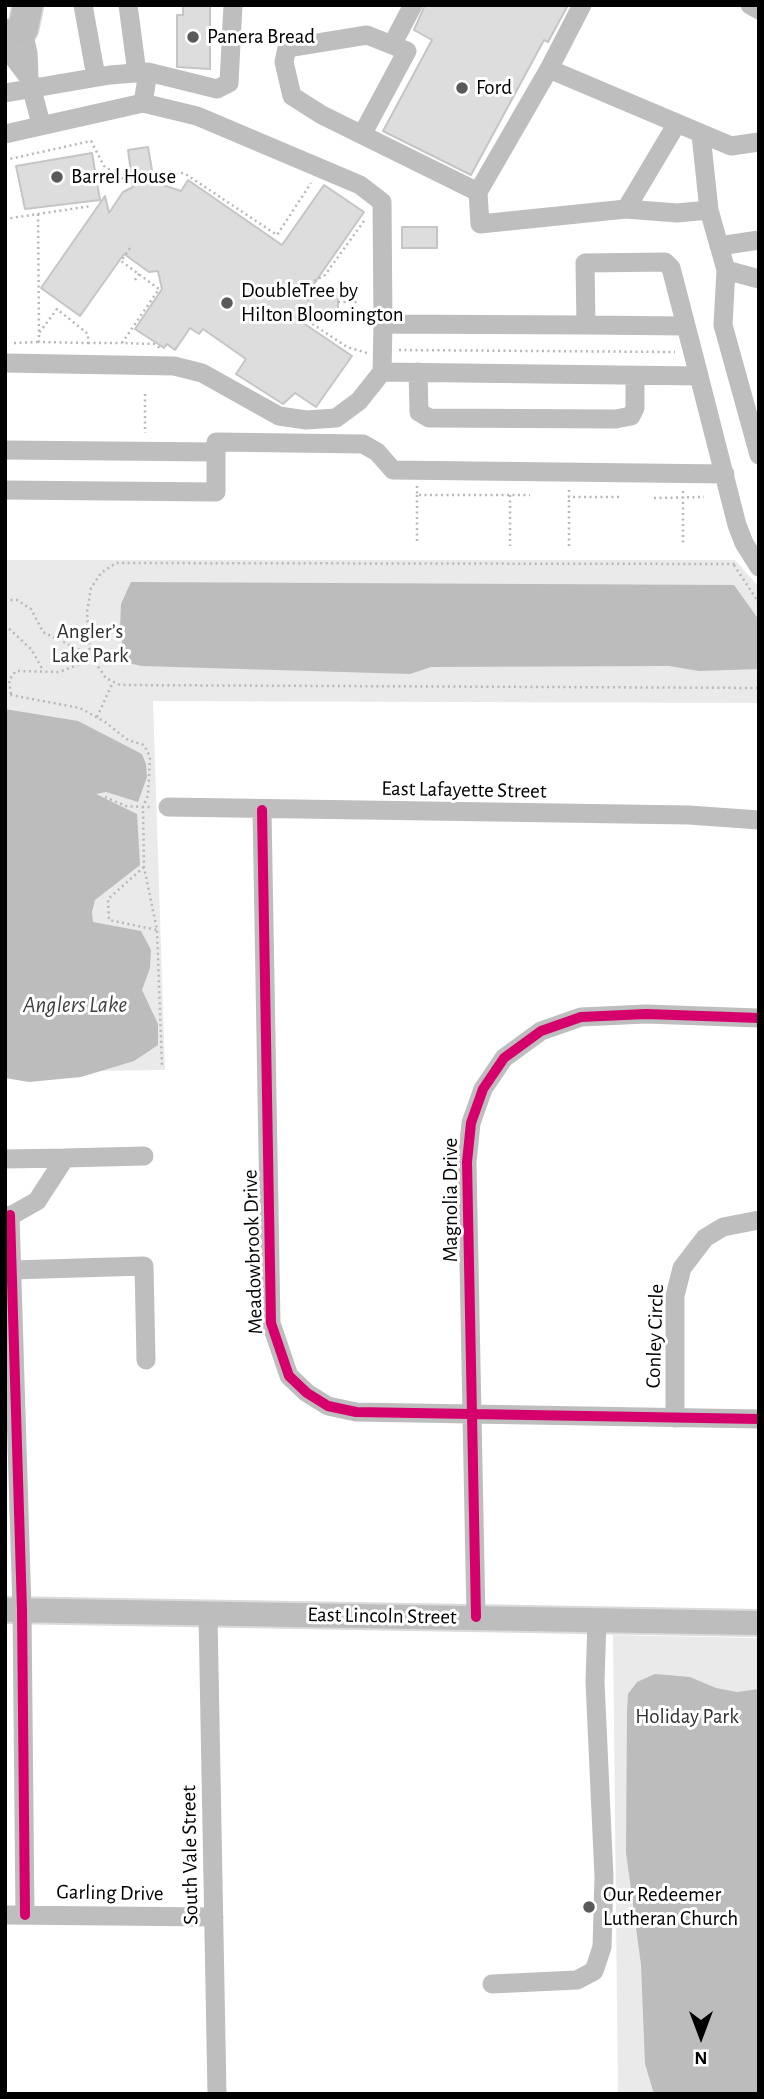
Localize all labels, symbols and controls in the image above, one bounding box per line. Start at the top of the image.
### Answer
place label: Panera Bread [207,24,315,50]
marker: Panera Bread [185,29,201,45]
place label: Ford [476,75,512,101]
marker: Ford [454,80,470,96]
place label: Barrel House [71,164,176,190]
marker: Barrel House [49,169,65,185]
place label: DoubleTree by Hilton Bloomington [241,278,404,328]
marker: DoubleTree by Hilton Bloomington [219,295,235,311]
park label: Angler’s Lake Park [51,619,129,669]
street label: East Lafayette Street [381,776,547,804]
water label: Anglers Lake [23,991,127,1019]
street label: Magnolia Drive [438,1138,464,1262]
street label: Meadowbrook Drive [238,1169,268,1335]
street label: Conley Circle [641,1283,669,1389]
street label: East Lincoln Street [307,1602,457,1630]
park label: Holiday Park [635,1704,739,1730]
street label: South Vale Street [176,1785,204,1925]
street label: Garling Drive [56,1879,164,1907]
place label: Our Redeemer Lutheran Church [603,1882,738,1932]
marker: Our Redeemer Lutheran Church [581,1899,597,1915]
north arrow [666,2001,736,2071]
text: N [694,2048,708,2067]

